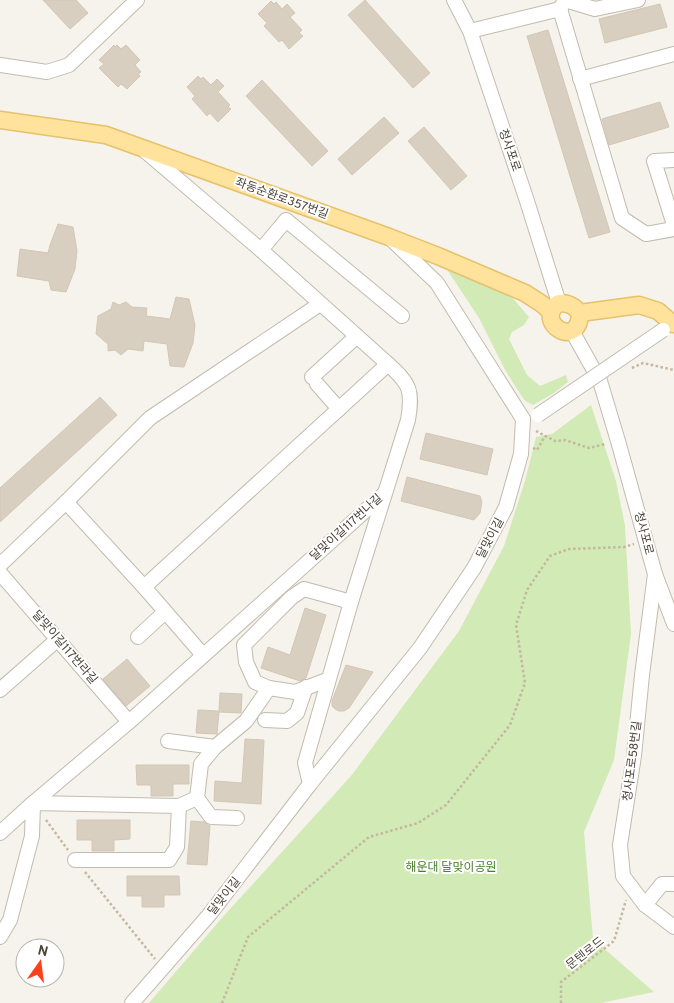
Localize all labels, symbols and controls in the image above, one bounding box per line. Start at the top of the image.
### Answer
street label: 청사포로 [494,127,524,174]
street label: 좌동순환로357번길 [233,175,330,223]
street label: 달맞이길117번나길 [307,491,386,565]
street label: 청사포로 [630,510,656,557]
street label: 달맞이길 [473,515,508,562]
street label: 달맞이길117번라길 [28,608,101,688]
street label: 청사포로58번길 [620,720,646,802]
park label: 해운대 달맞이공원 [405,860,497,876]
street label: 달맞이길 [205,874,245,919]
street label: 문텐로드 [563,934,608,974]
north arrow [15,938,65,988]
text: N [36,942,50,961]

